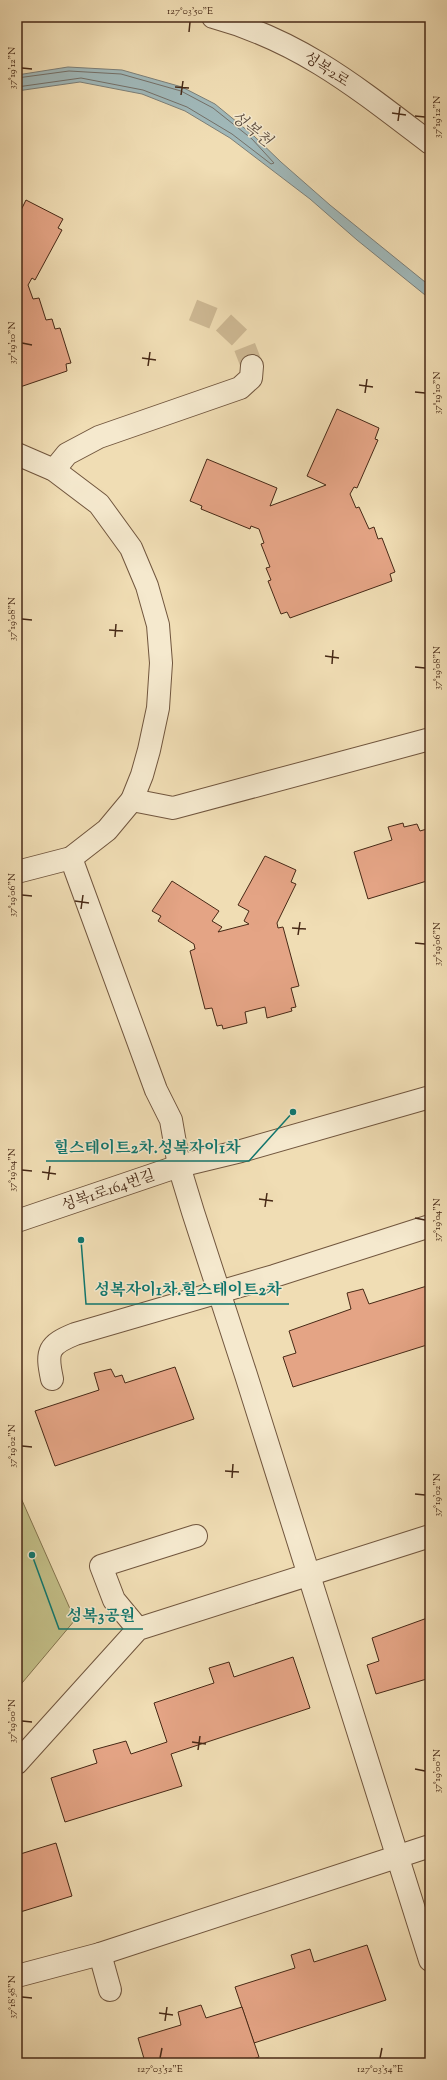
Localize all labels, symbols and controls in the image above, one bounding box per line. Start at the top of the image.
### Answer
text: 127°03'50"E [167,4,213,19]
text: 37°19'12"N [5,47,20,89]
street label: 성복2로 [299,48,353,93]
text: 37°19'12"N [430,96,445,138]
water label: 성복천 [225,107,277,154]
text: 37°19'10"N [5,322,20,364]
text: 37°19'10"N [430,372,445,414]
text: 37°19'08"N [5,597,20,641]
text: 37°19'08"N [430,646,445,690]
text: 37°19'06"N [5,873,20,917]
text: 37°19'06"N [430,922,445,966]
callout: 힐스테이트2차.성복자이1차 [46,1133,249,1161]
text: 힐스테이트2차.성복자이1차 [54,1138,241,1161]
text: 37°19'04"N [5,1148,20,1192]
street label: 성복1로164번길 [59,1166,158,1217]
text: 37°19'04"N [430,1198,445,1242]
callout: 성복자이1차.힐스테이트2차 [86,1276,289,1304]
text: 성복자이1차.힐스테이트2차 [95,1280,282,1303]
text: 37°19'02"N [5,1424,20,1468]
text: 37°19'02"N [430,1473,445,1517]
callout: 성복3공원 [59,1601,143,1629]
text: 성복3공원 [67,1606,135,1629]
text: 37°19'00"N [5,1699,20,1743]
text: 37°19'00"N [430,1749,445,1793]
text: 37°18'58"N [5,1975,20,2019]
text: 127°03'52"E [137,2062,183,2077]
text: 127°03'54"E [357,2062,403,2077]

